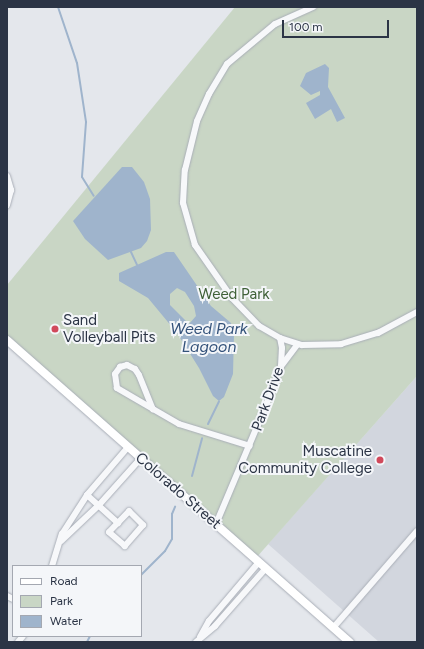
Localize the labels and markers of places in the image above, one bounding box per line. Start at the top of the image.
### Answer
place label: Sand Volleyball Pits [63,311,156,346]
marker: Sand Volleyball Pits [50,324,60,334]
place label: Muscatine Community College [238,442,372,477]
marker: Muscatine Community College [375,455,385,465]

